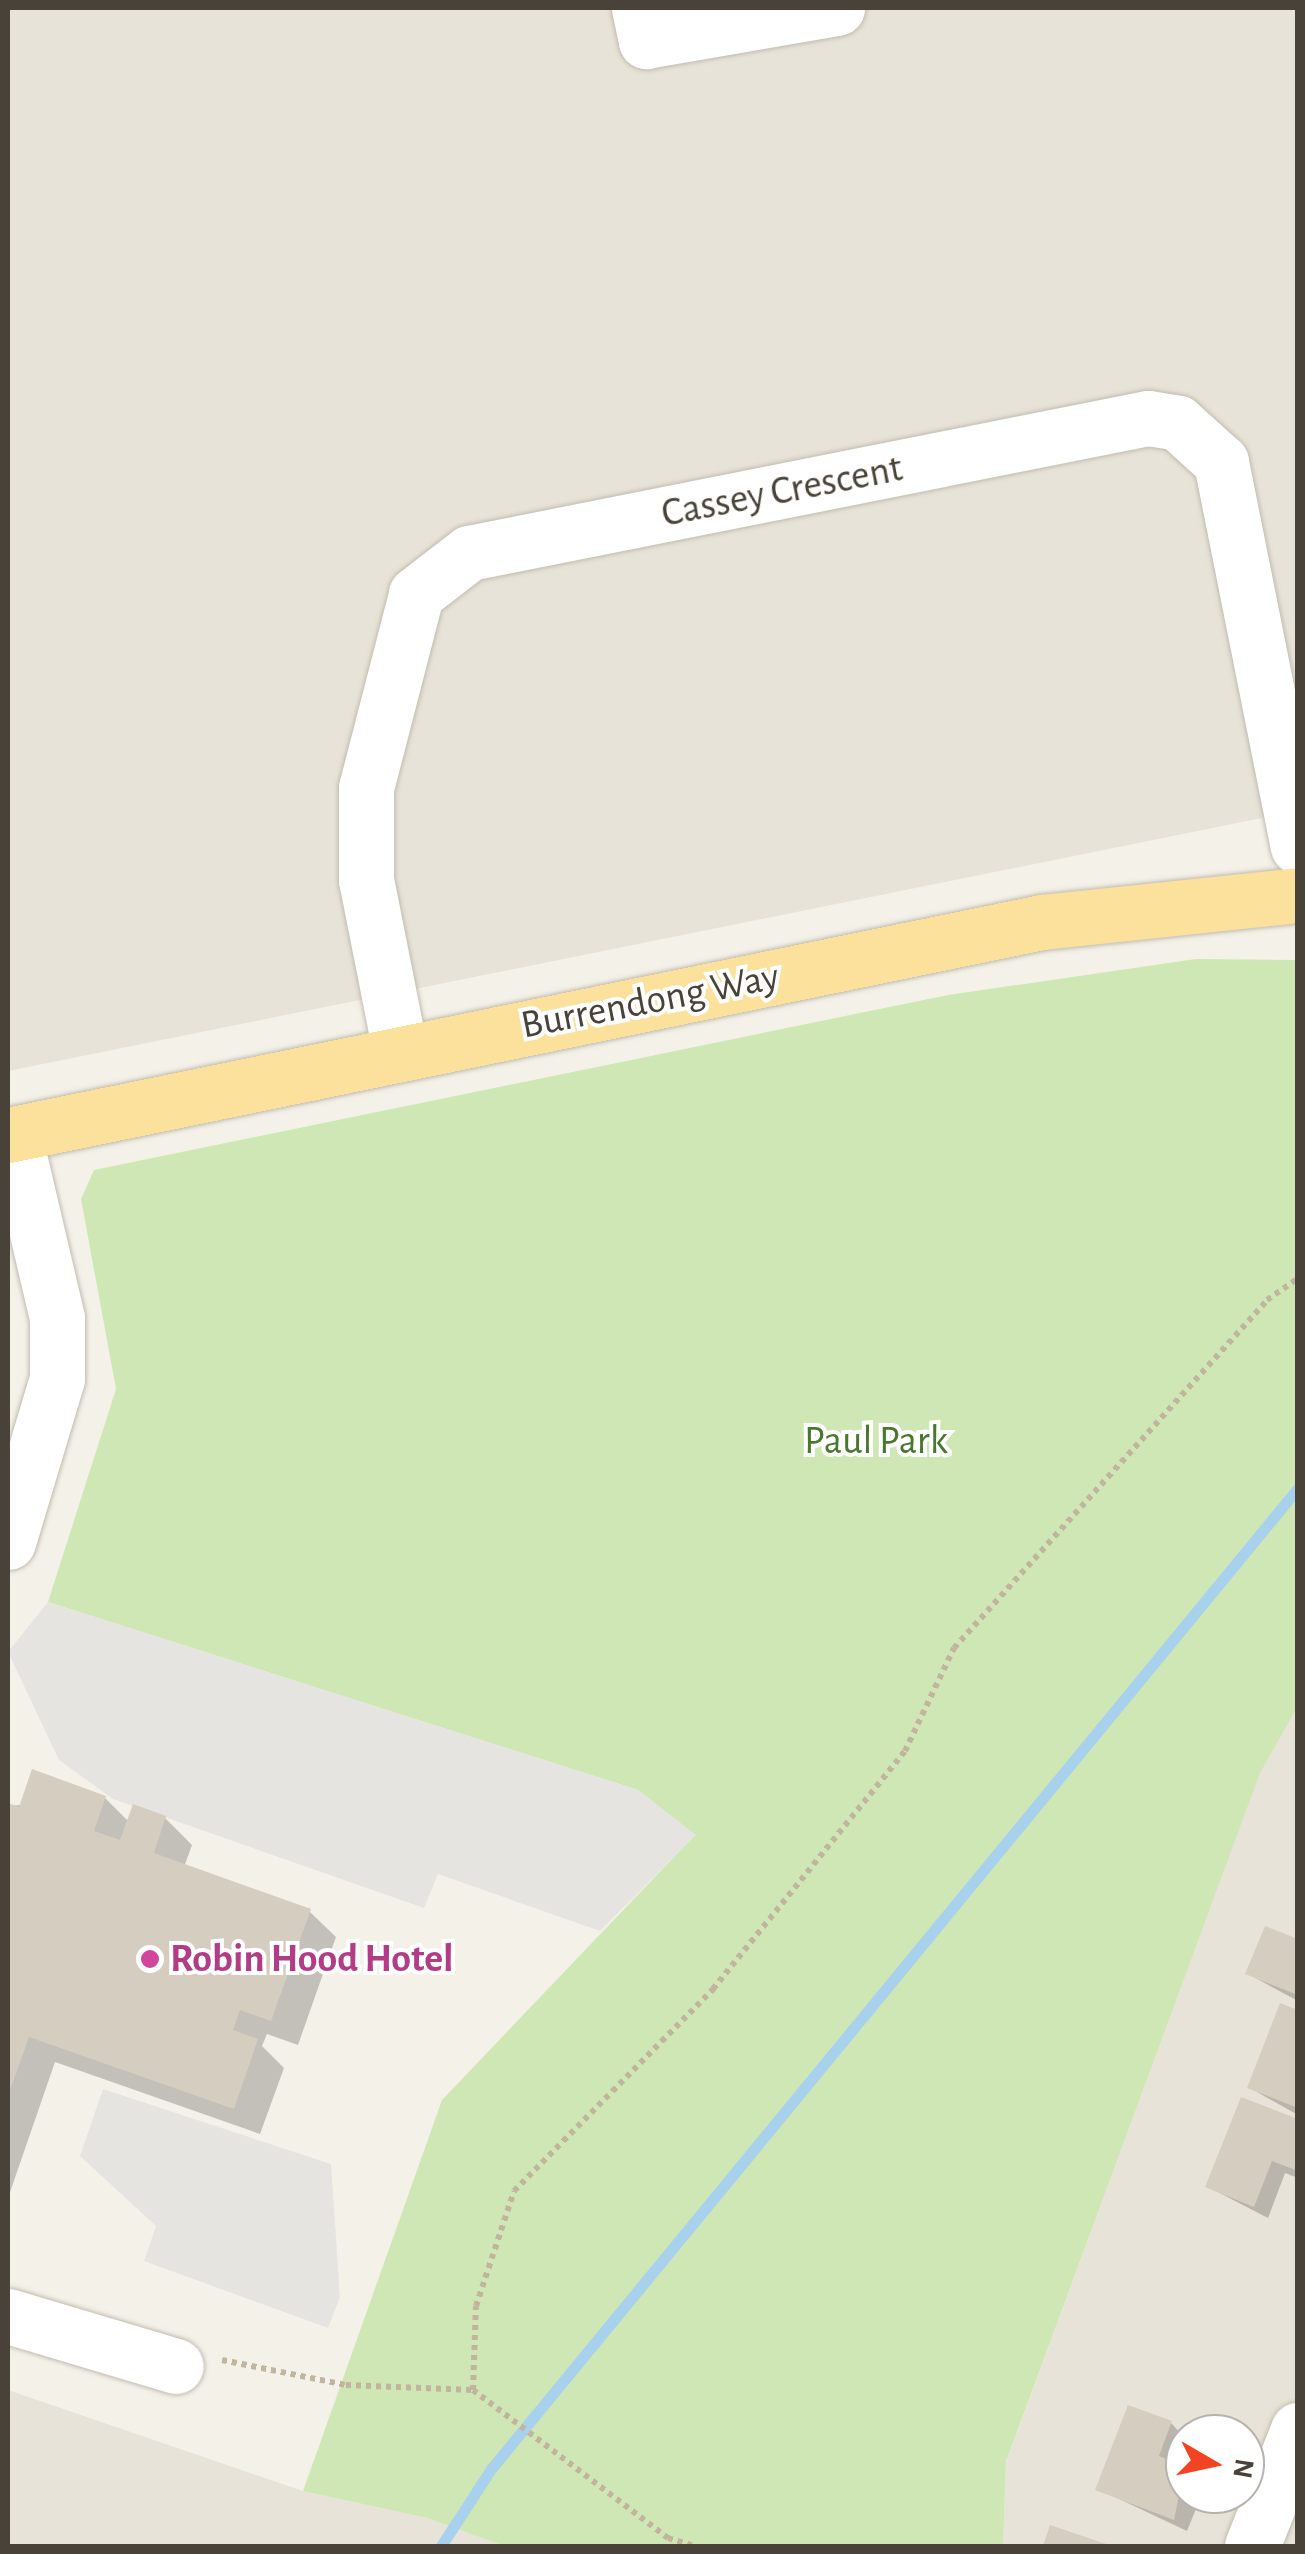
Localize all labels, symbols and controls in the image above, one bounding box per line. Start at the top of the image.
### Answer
street label: Cassey Crescent [657,444,907,538]
street label: Burrendong Way [517,952,783,1050]
park label: Paul Park [804,1417,948,1465]
place label: Robin Hood Hotel [170,1935,454,1983]
marker: Robin Hood Hotel [139,1948,161,1970]
north arrow [1165,2414,1265,2514]
text: N [1227,2457,1258,2480]

